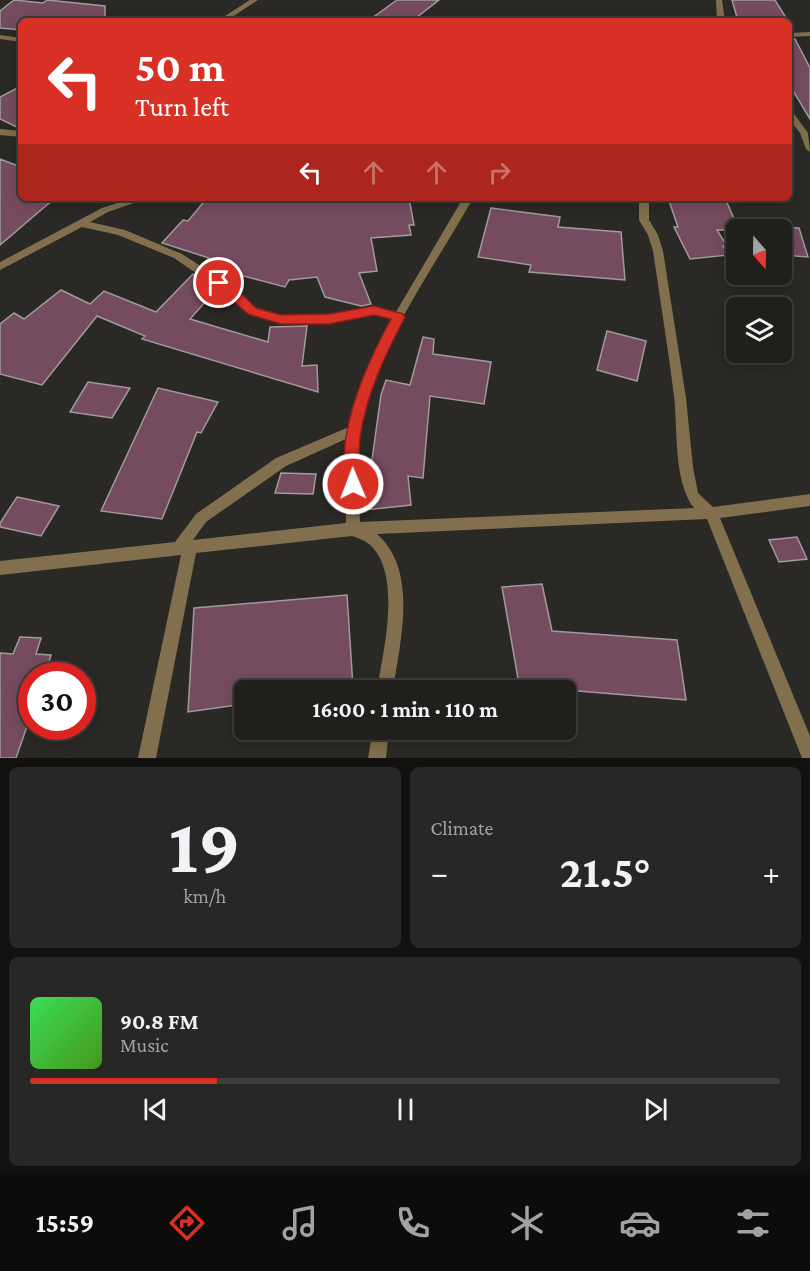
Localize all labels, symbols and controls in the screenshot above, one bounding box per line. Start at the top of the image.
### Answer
icon: left [36,42,114,120]
text: 50 m [135,43,225,90]
text: Turn left [135,92,229,122]
icon: left [294,156,327,189]
icon: ahead [357,156,390,189]
icon: ahead [420,156,453,189]
icon: right [483,156,516,189]
north arrow [726,219,792,285]
map controls [726,219,792,363]
pin [193,257,244,308]
icon: arrive [202,266,235,299]
button: layers [726,297,792,363]
position arrow [321,452,385,516]
speed limit sign: 30 [18,662,96,740]
text: 16:00 · 1 min · 110 m [312,697,498,722]
text: 19 [169,802,241,889]
text: Climate [431,817,493,839]
text: 21.5° [560,847,651,897]
text: − [431,854,448,891]
text: + [763,854,780,891]
text: km/h [183,885,226,907]
text: 90.8 FM [120,1009,199,1034]
text: Music [120,1034,169,1056]
icon: previous [139,1093,172,1126]
icon: pause [389,1093,422,1126]
icon: next [639,1093,672,1126]
icon: directions [166,1202,208,1244]
icon: music [279,1202,321,1244]
icon: phone [392,1202,434,1244]
icon: climate [506,1202,548,1244]
icon: car [619,1202,661,1244]
icon: filters [732,1202,774,1244]
text: 15:59 [36,1208,94,1238]

